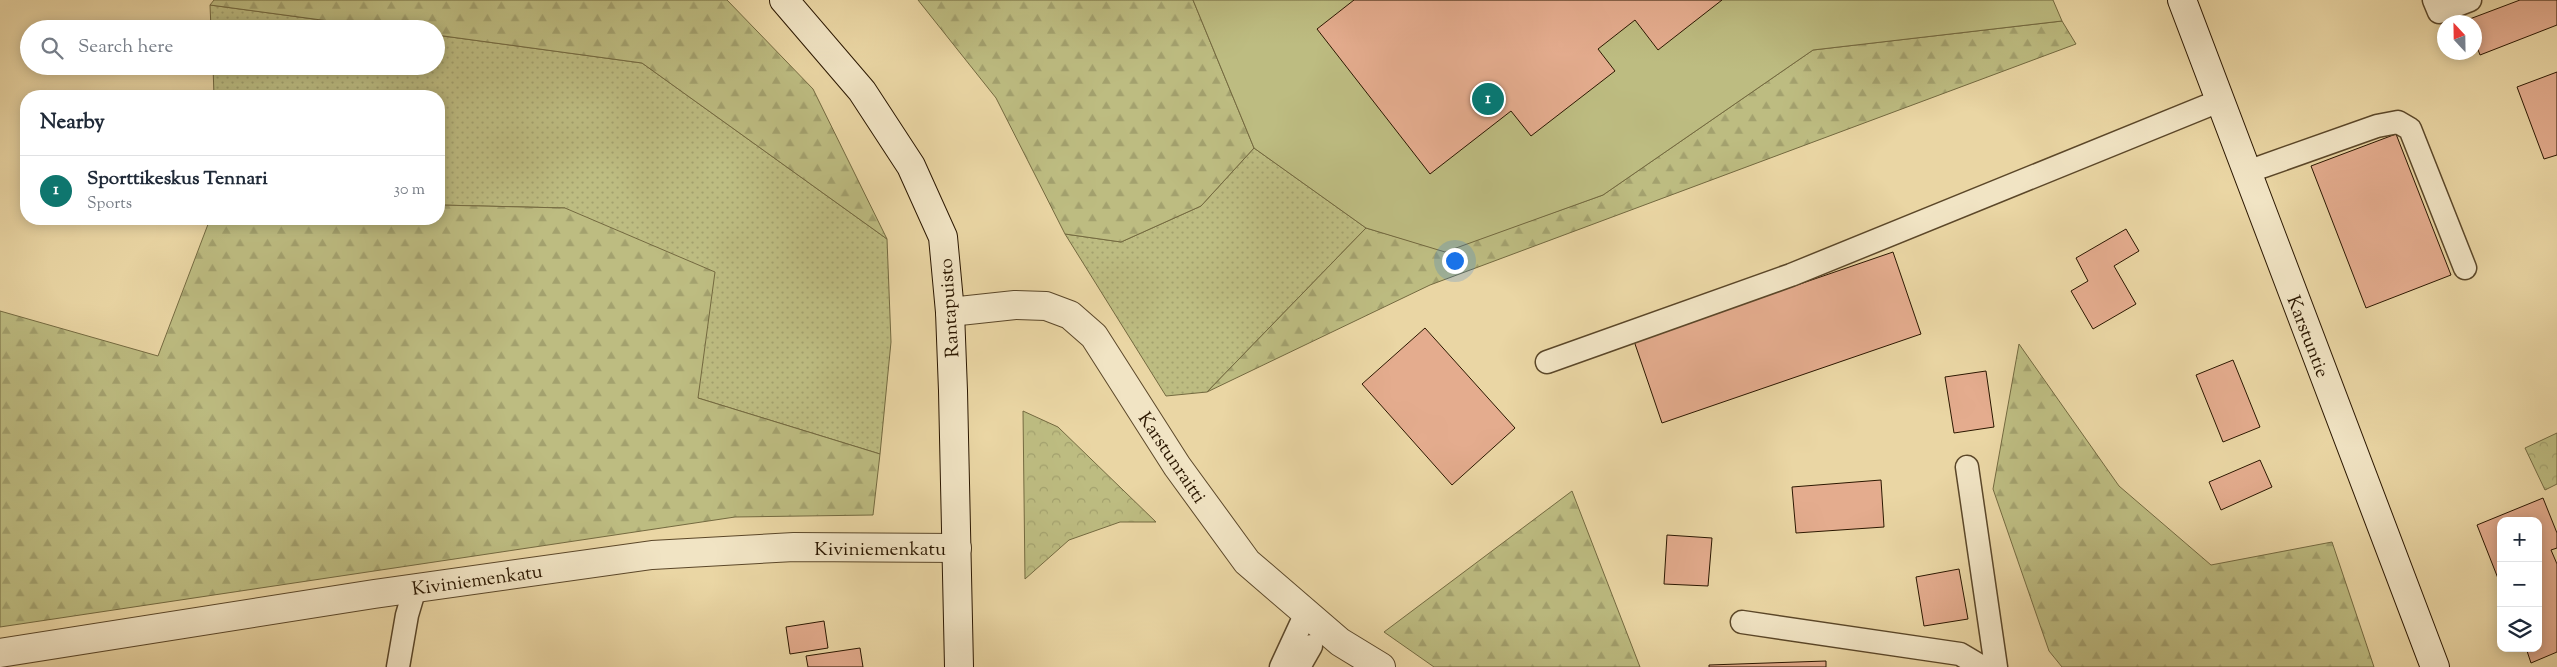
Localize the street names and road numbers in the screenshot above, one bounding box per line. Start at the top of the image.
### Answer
street label: Rantapuisto [934,257,967,359]
street label: Karstuntie [2279,292,2335,382]
street label: Karstunraitti [1130,407,1211,509]
street label: Kiviniemenkatu [814,537,946,564]
street label: Kiviniemenkatu [410,559,545,604]

